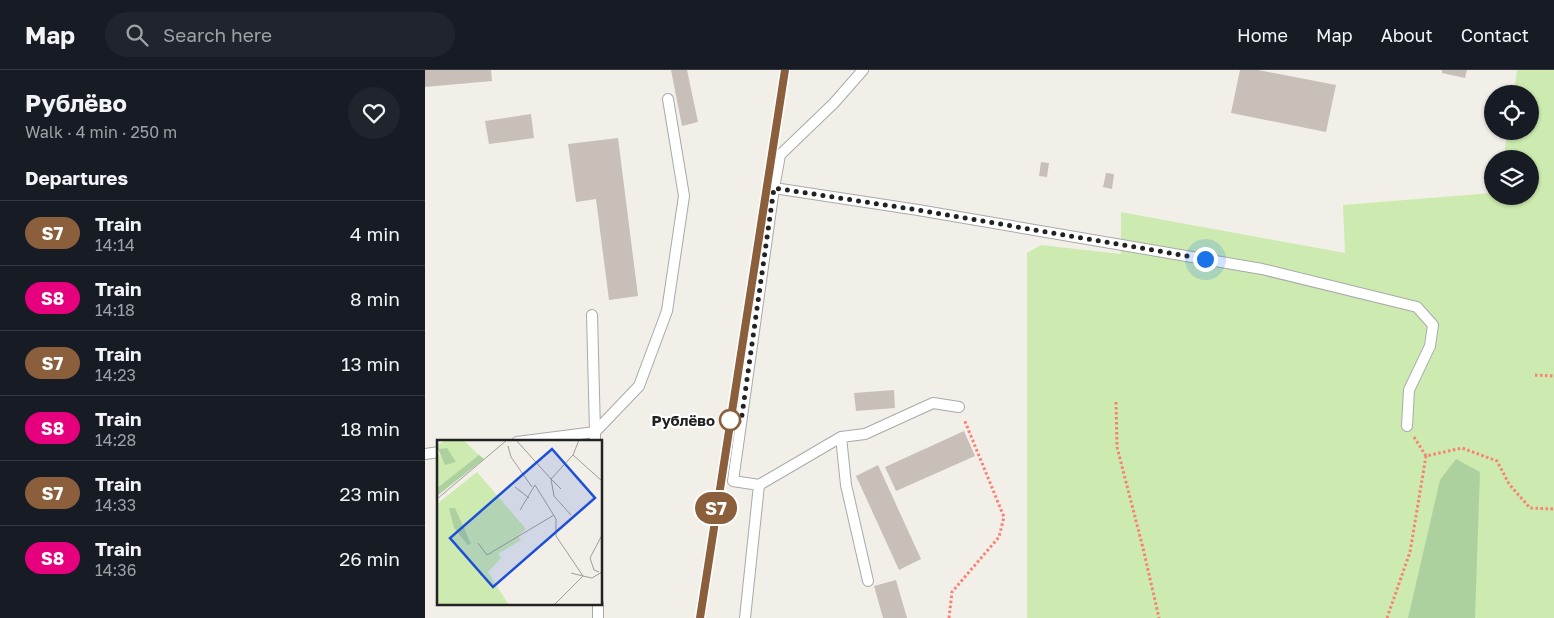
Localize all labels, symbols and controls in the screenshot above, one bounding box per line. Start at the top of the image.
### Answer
search box [105,12,455,57]
text: Map [25,20,75,49]
icon: search [123,21,151,49]
text: Search here [163,23,272,46]
text: Home [1237,24,1288,46]
text: Map [1316,24,1353,46]
text: About [1381,24,1433,46]
text: Contact [1461,24,1529,46]
map controls [1484,85,1539,205]
button: locate [1484,85,1539,140]
button: heart [348,87,400,139]
text: Рублёво [25,88,127,117]
text: Walk · 4 min · 250 m [25,122,177,142]
button: layers [1484,150,1539,205]
text: Departures [25,166,128,189]
text: Train [95,212,141,235]
text: S7 [42,222,63,244]
text: 4 min [350,222,400,245]
text: 14:14 [95,235,135,255]
your location [1193,247,1218,272]
text: Train [95,277,141,300]
text: S8 [41,287,64,309]
text: 8 min [350,287,400,310]
text: 14:18 [95,300,135,320]
text: Train [95,342,141,365]
text: S7 [42,352,63,374]
text: 13 min [341,352,400,375]
text: 14:23 [95,365,136,385]
text: Train [95,407,141,430]
marker: Рублёво [719,409,741,431]
place label: Рублёво [651,411,715,429]
text: S8 [41,417,64,439]
text: 18 min [341,417,400,440]
text: 14:28 [95,430,136,450]
inset map [437,440,603,606]
text: Train [95,472,141,495]
text: S7 [42,482,63,504]
text: 23 min [340,482,400,505]
line badge: S7 [693,492,739,524]
text: 14:33 [95,495,136,515]
text: S7 [705,497,727,519]
text: Train [95,537,141,560]
text: S8 [41,547,64,569]
text: 26 min [339,547,400,570]
text: 14:36 [95,560,136,580]

